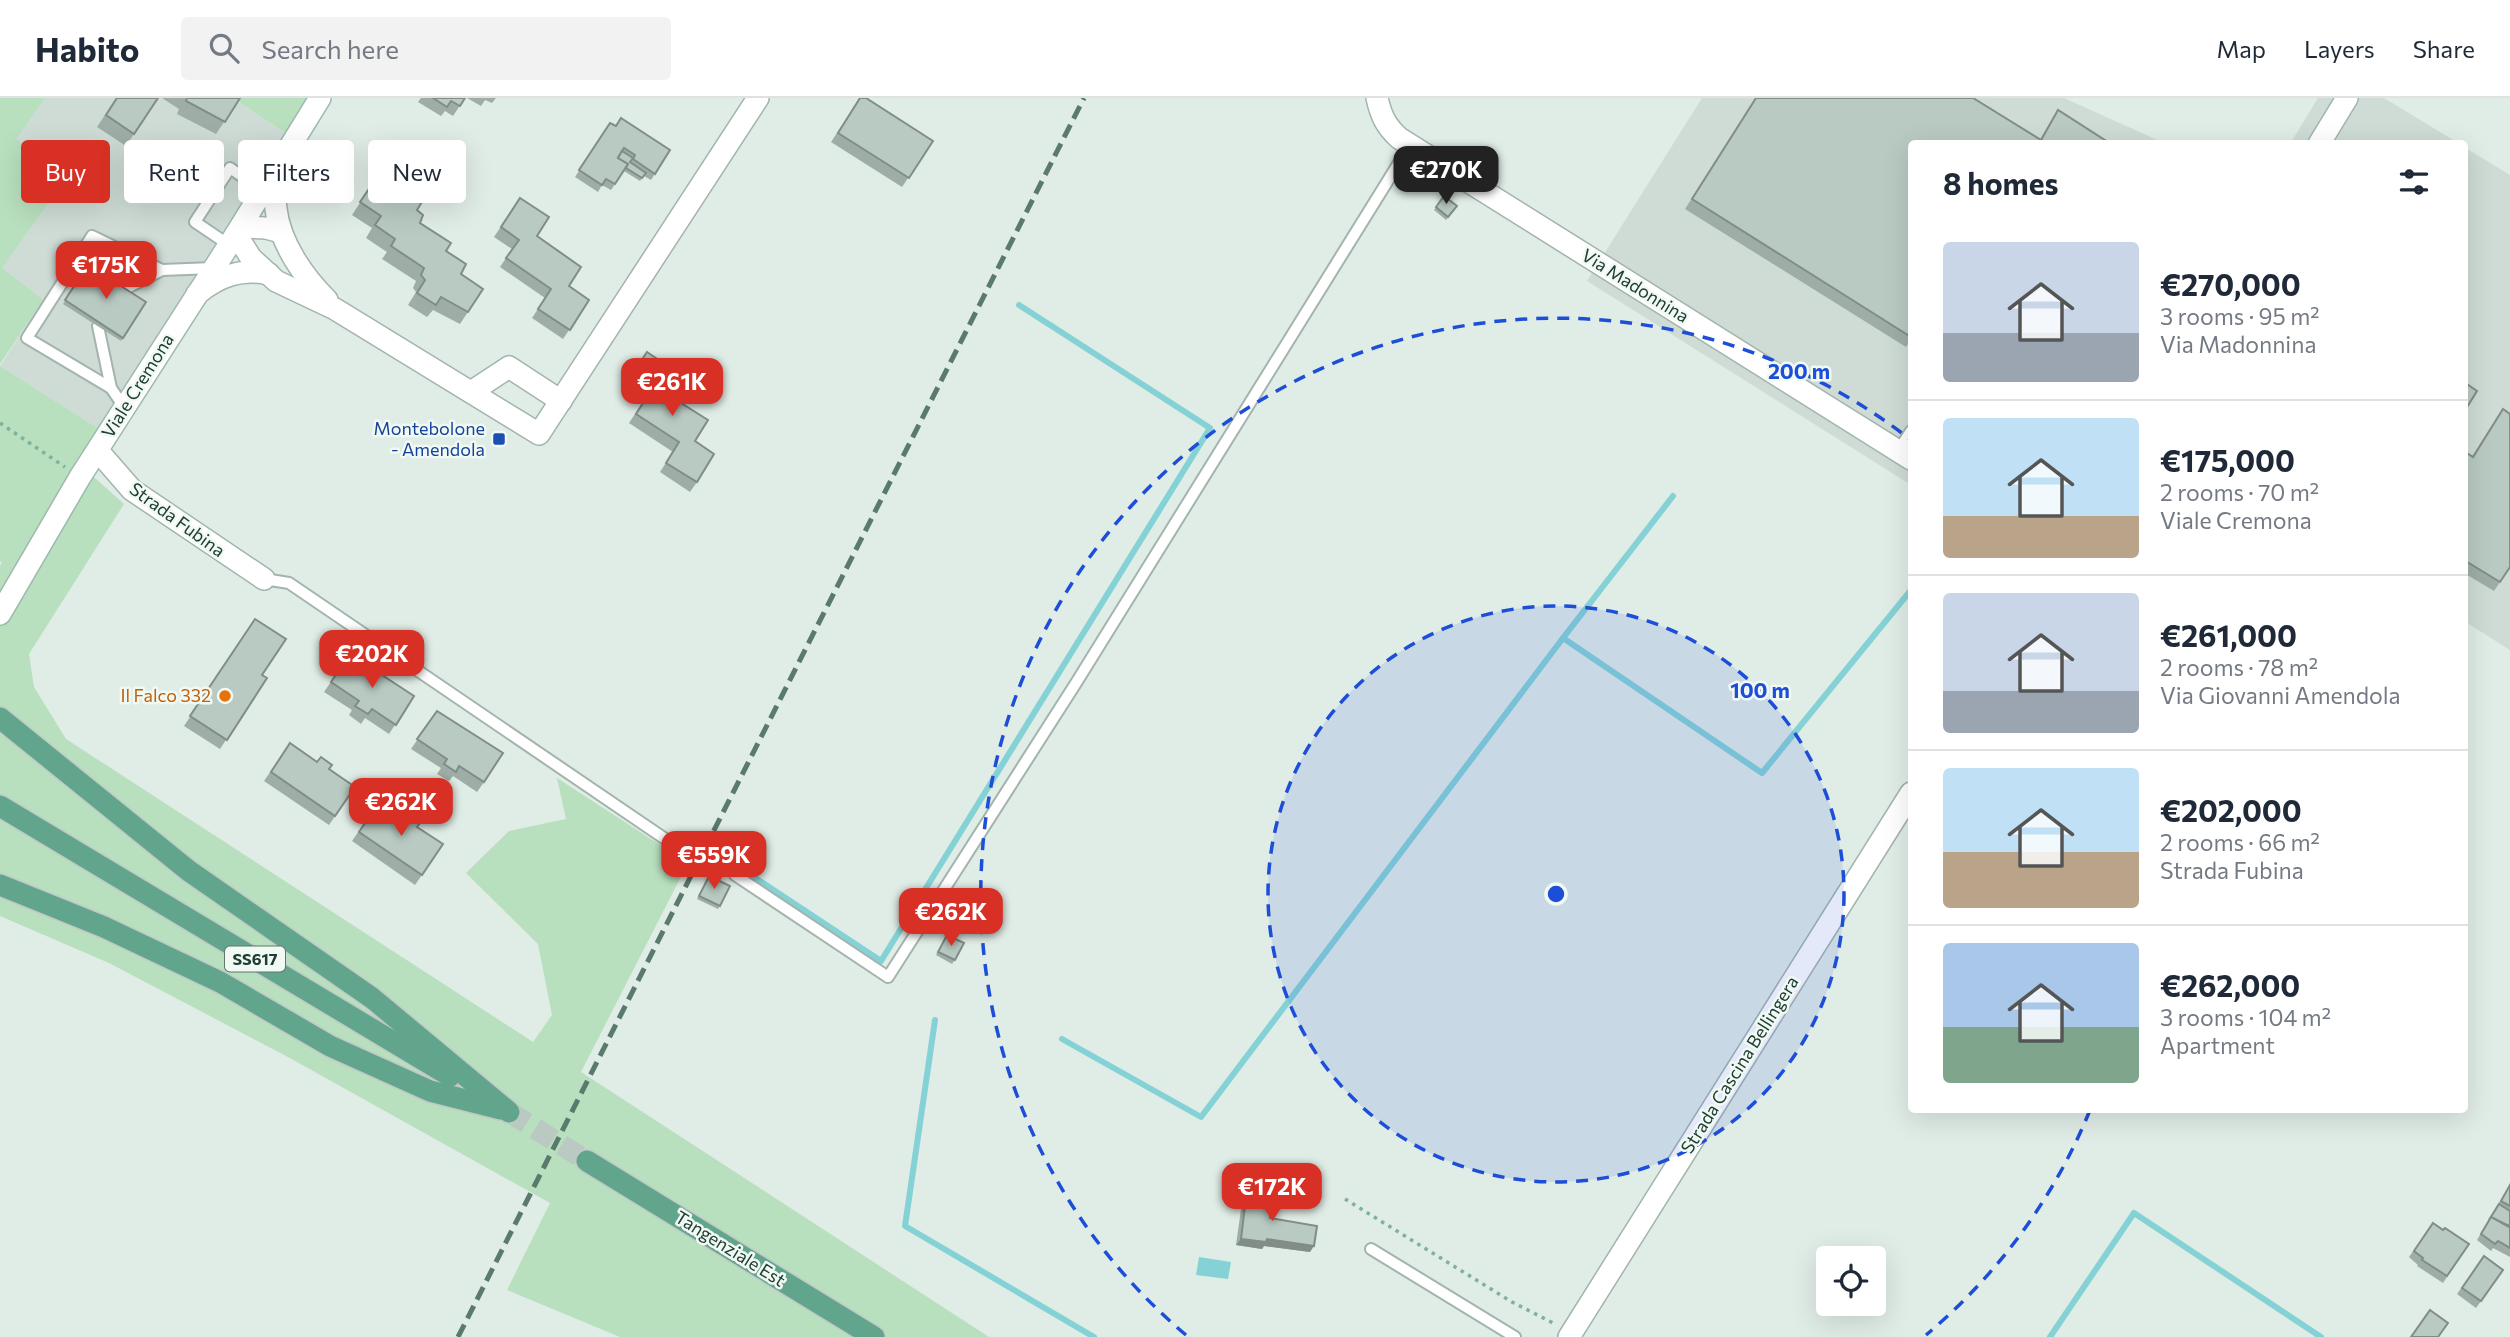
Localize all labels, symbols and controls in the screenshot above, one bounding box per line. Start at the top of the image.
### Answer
search box [181,17,671,80]
text: Habito [35,28,139,69]
icon: search [205,29,243,67]
text: Search here [261,33,399,64]
text: Map [2217,34,2266,63]
text: Layers [2304,34,2375,63]
text: Share [2413,34,2475,63]
chip: Buy [21,140,110,203]
chip: Rent [124,140,224,203]
chip: Filters [238,140,354,203]
chip: New [368,140,466,203]
pin: €270K [1397,146,1495,206]
text: €270K [1410,155,1482,183]
icon: filters [2395,163,2433,201]
text: 8 homes [1943,164,2059,201]
pin: €175K [57,242,155,301]
street label: Via Madonnina [1578,243,1693,327]
text: €175K [72,250,140,278]
text: €270,000 [2160,265,2301,302]
icon: home [1999,270,2083,354]
text: 3 rooms · 95 m² [2160,302,2319,330]
street label: Viale Cremona [96,329,178,442]
text: Via Madonnina [2160,330,2316,358]
pin: €261K [623,358,721,418]
text: 200 m [1768,358,1830,383]
text: €261K [637,367,707,395]
place label: Montebolone - Amendola [373,417,485,460]
marker: Montebolone - Amendola [491,431,507,447]
text: €175,000 [2160,441,2295,478]
icon: home [1999,446,2083,530]
street label: Strada Fubina [126,477,230,561]
text: 2 rooms · 70 m² [2160,478,2319,506]
text: Viale Cremona [2160,506,2312,534]
text: €261,000 [2160,616,2297,653]
icon: home [1999,621,2083,705]
pin: €202K [323,630,421,690]
text: €202K [335,639,409,667]
text: 2 rooms · 78 m² [2160,653,2318,681]
text: 100 m [1730,677,1790,702]
text: Via Giovanni Amendola [2160,681,2401,709]
place label: Il Falco 332 [120,684,211,706]
marker: Il Falco 332 [217,688,233,704]
pin: €262K [352,778,450,838]
text: €262K [365,787,437,815]
text: €202,000 [2160,791,2302,828]
icon: home [1999,796,2083,880]
text: 2 rooms · 66 m² [2160,828,2320,856]
pin: €559K [665,832,763,891]
text: €559K [677,840,751,868]
text: Strada Fubina [2160,856,2304,884]
centre of rings [1544,882,1568,906]
pin: €262K [902,888,1000,948]
text: €262K [915,897,987,925]
road number: SS617 [225,946,285,972]
text: €262,000 [2160,966,2300,1003]
icon: home [1999,971,2083,1055]
street label: Strada Cascina Bellingera [1676,972,1803,1157]
text: 3 rooms · 104 m² [2160,1003,2331,1031]
text: Apartment [2160,1031,2275,1059]
pin: €172K [1223,1164,1321,1223]
text: €172K [1238,1172,1306,1200]
street label: Tangenziale Est [671,1206,790,1291]
map controls [1816,1246,1886,1316]
button: locate [1816,1246,1886,1316]

